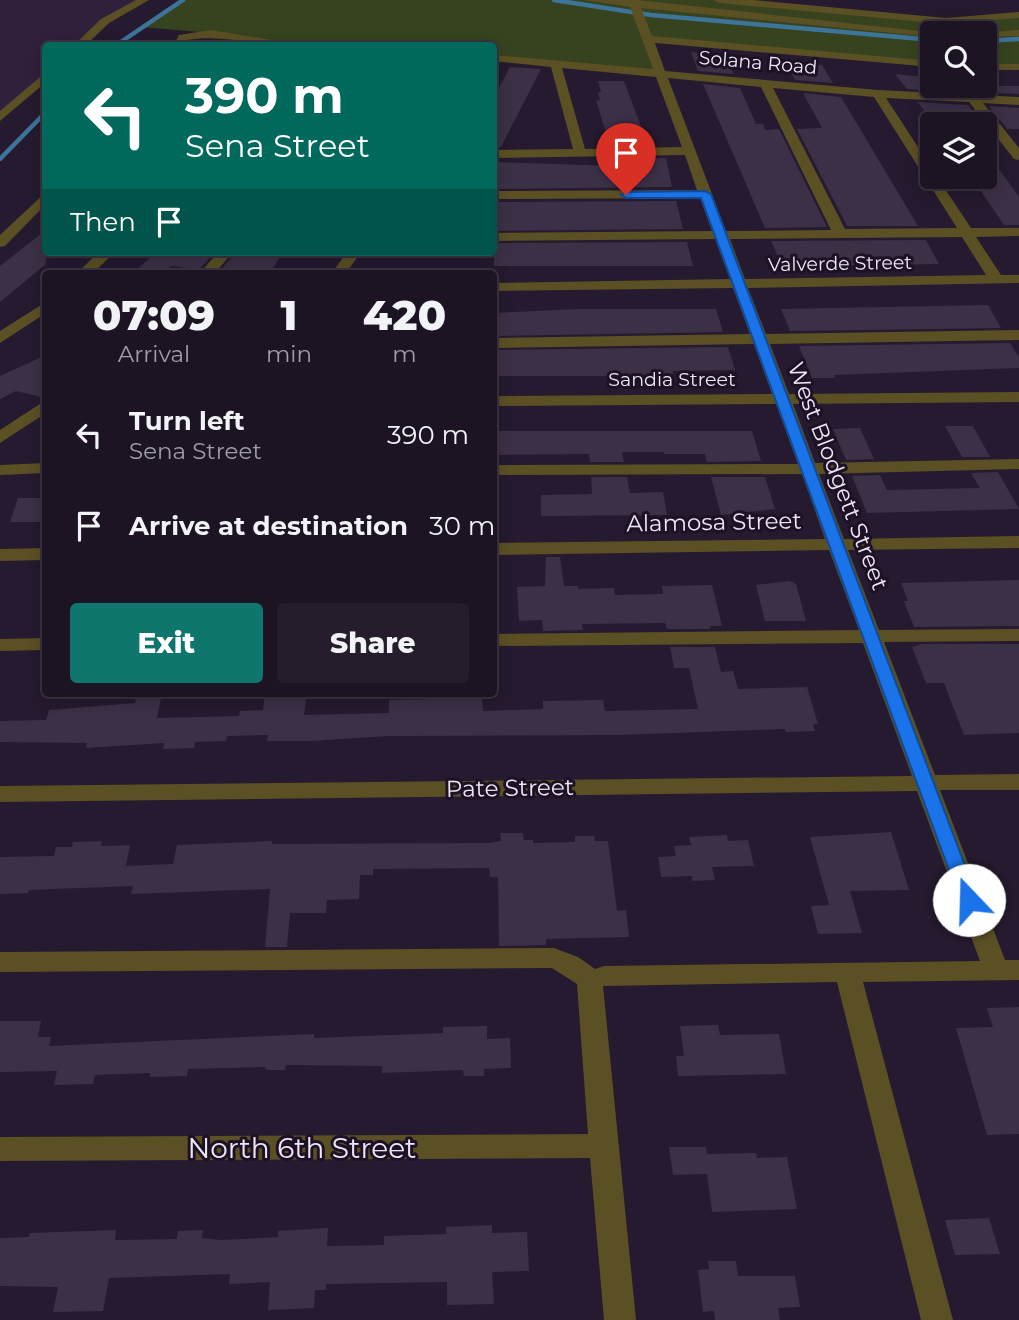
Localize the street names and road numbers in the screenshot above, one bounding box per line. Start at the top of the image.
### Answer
street label: Solana Road [698,46,818,79]
street label: Valverde Street [768,251,913,276]
street label: West Blodgett Street [782,358,894,594]
street label: Sandia Street [608,368,736,391]
street label: Alamosa Street [626,506,802,538]
street label: Pate Street [446,773,574,803]
street label: North 6th Street [188,1131,416,1165]

